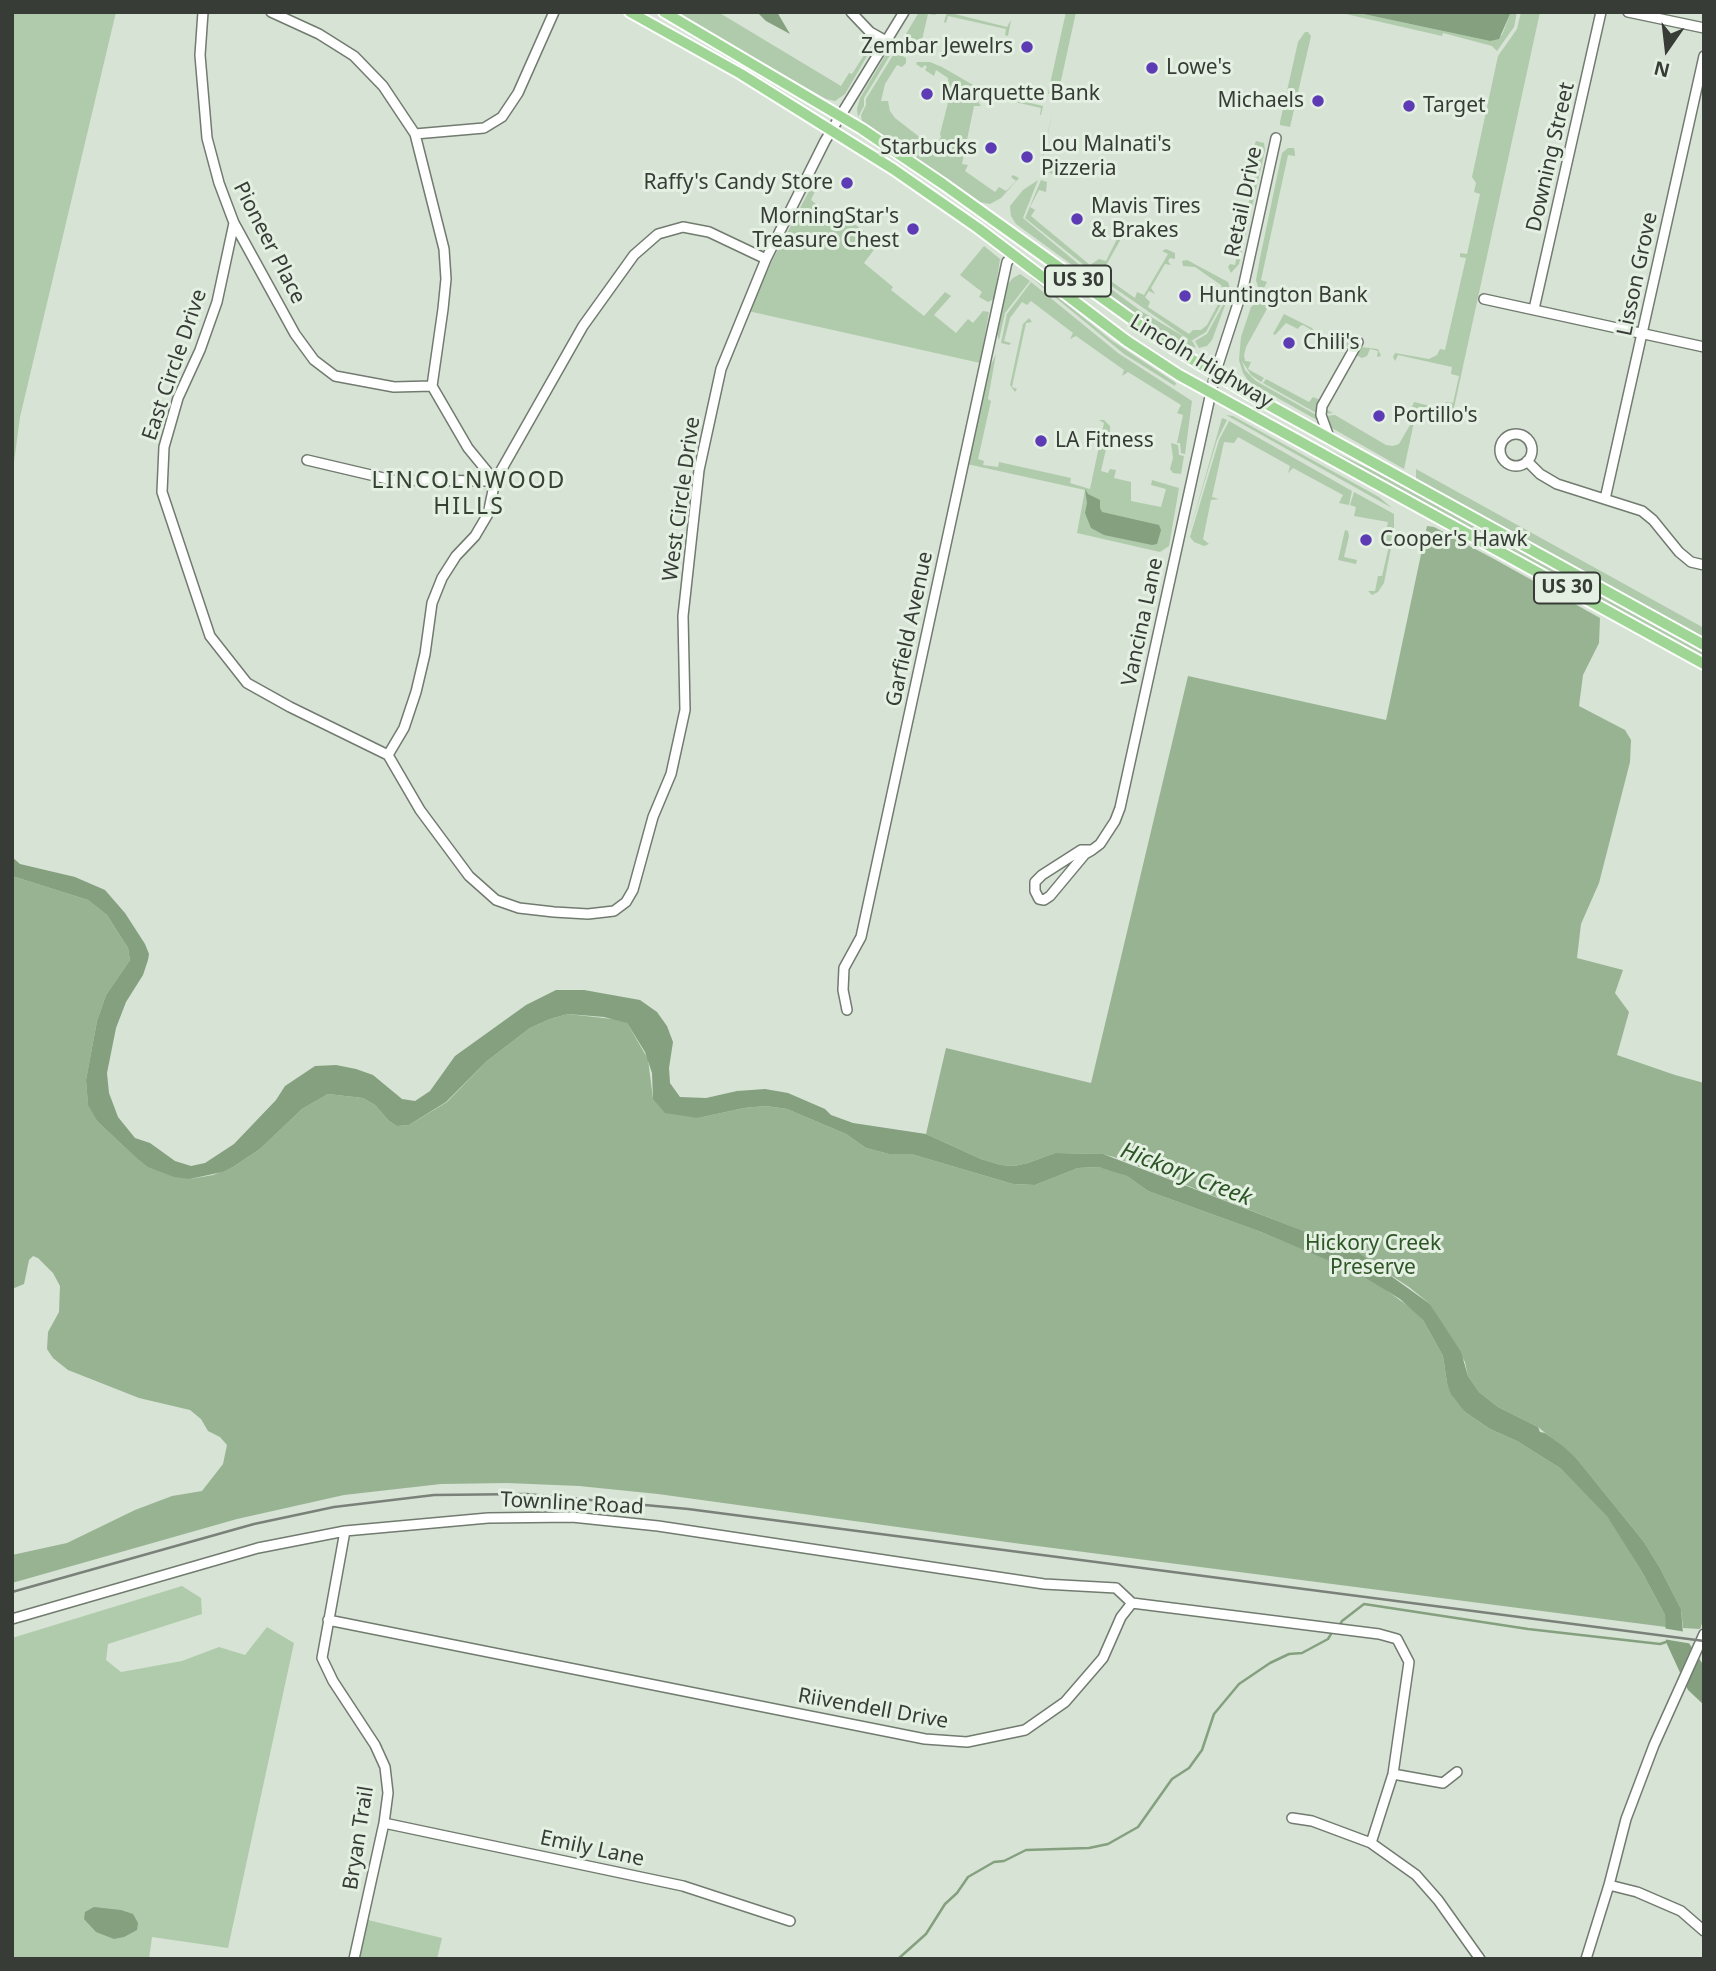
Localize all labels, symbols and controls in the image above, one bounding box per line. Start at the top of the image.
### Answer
north arrow [1632,14,1702,84]
place label: Zembar Jewelrs [861,34,1013,60]
marker: Zembar Jewelrs [1019,39,1035,55]
place label: Lowe's [1166,55,1232,81]
text: N [1651,55,1673,84]
marker: Lowe's [1144,60,1160,76]
street label: Downing Street [1522,80,1580,234]
place label: Marquette Bank [941,81,1100,107]
marker: Marquette Bank [919,86,935,102]
place label: Michaels [1217,88,1304,114]
marker: Michaels [1310,93,1326,109]
place label: Target [1423,93,1486,119]
marker: Target [1401,98,1417,114]
place label: Lou Malnati's Pizzeria [1041,132,1171,182]
place label: Starbucks [880,135,977,161]
marker: Starbucks [983,140,999,156]
street label: Retail Drive [1220,144,1268,260]
marker: Lou Malnati's Pizzeria [1019,149,1035,165]
place label: Raffy's Candy Store [644,170,833,196]
marker: Raffy's Candy Store [839,175,855,191]
street label: Pioneer Place [227,178,311,308]
place label: Mavis Tires & Brakes [1091,194,1201,244]
place label: MorningStar's Treasure Chest [752,204,899,254]
street label: Lisson Grove [1613,210,1663,338]
marker: Mavis Tires & Brakes [1069,211,1085,227]
marker: MorningStar's Treasure Chest [905,221,921,237]
road number: US 30 [1045,266,1111,296]
place label: Huntington Bank [1199,283,1368,309]
street label: East Circle Drive [137,286,213,444]
marker: Huntington Bank [1177,288,1193,304]
street label: Lincoln Highway [1125,310,1277,414]
place label: Chili's [1303,330,1360,356]
marker: Chili's [1281,335,1297,351]
place label: Portillo's [1393,403,1478,429]
marker: Portillo's [1371,408,1387,424]
street label: West Circle Drive [658,415,706,583]
place label: LA Fitness [1055,428,1154,454]
marker: LA Fitness [1033,433,1049,449]
district label: LINCOLNWOOD HILLS [373,467,565,521]
place label: Cooper's Hawk [1380,527,1528,553]
marker: Cooper's Hawk [1358,532,1374,548]
street label: Garfield Avenue [881,549,939,709]
street label: Vancina Lane [1117,556,1169,688]
road number: US 30 [1534,572,1600,604]
water label: Hickory Creek [1117,1137,1255,1213]
park label: Hickory Creek Preserve [1305,1231,1441,1281]
street label: Townline Road [500,1488,644,1520]
street label: Riivendell Drive [796,1683,950,1735]
street label: Bryan Trail [338,1784,380,1892]
street label: Emily Lane [538,1826,646,1872]

